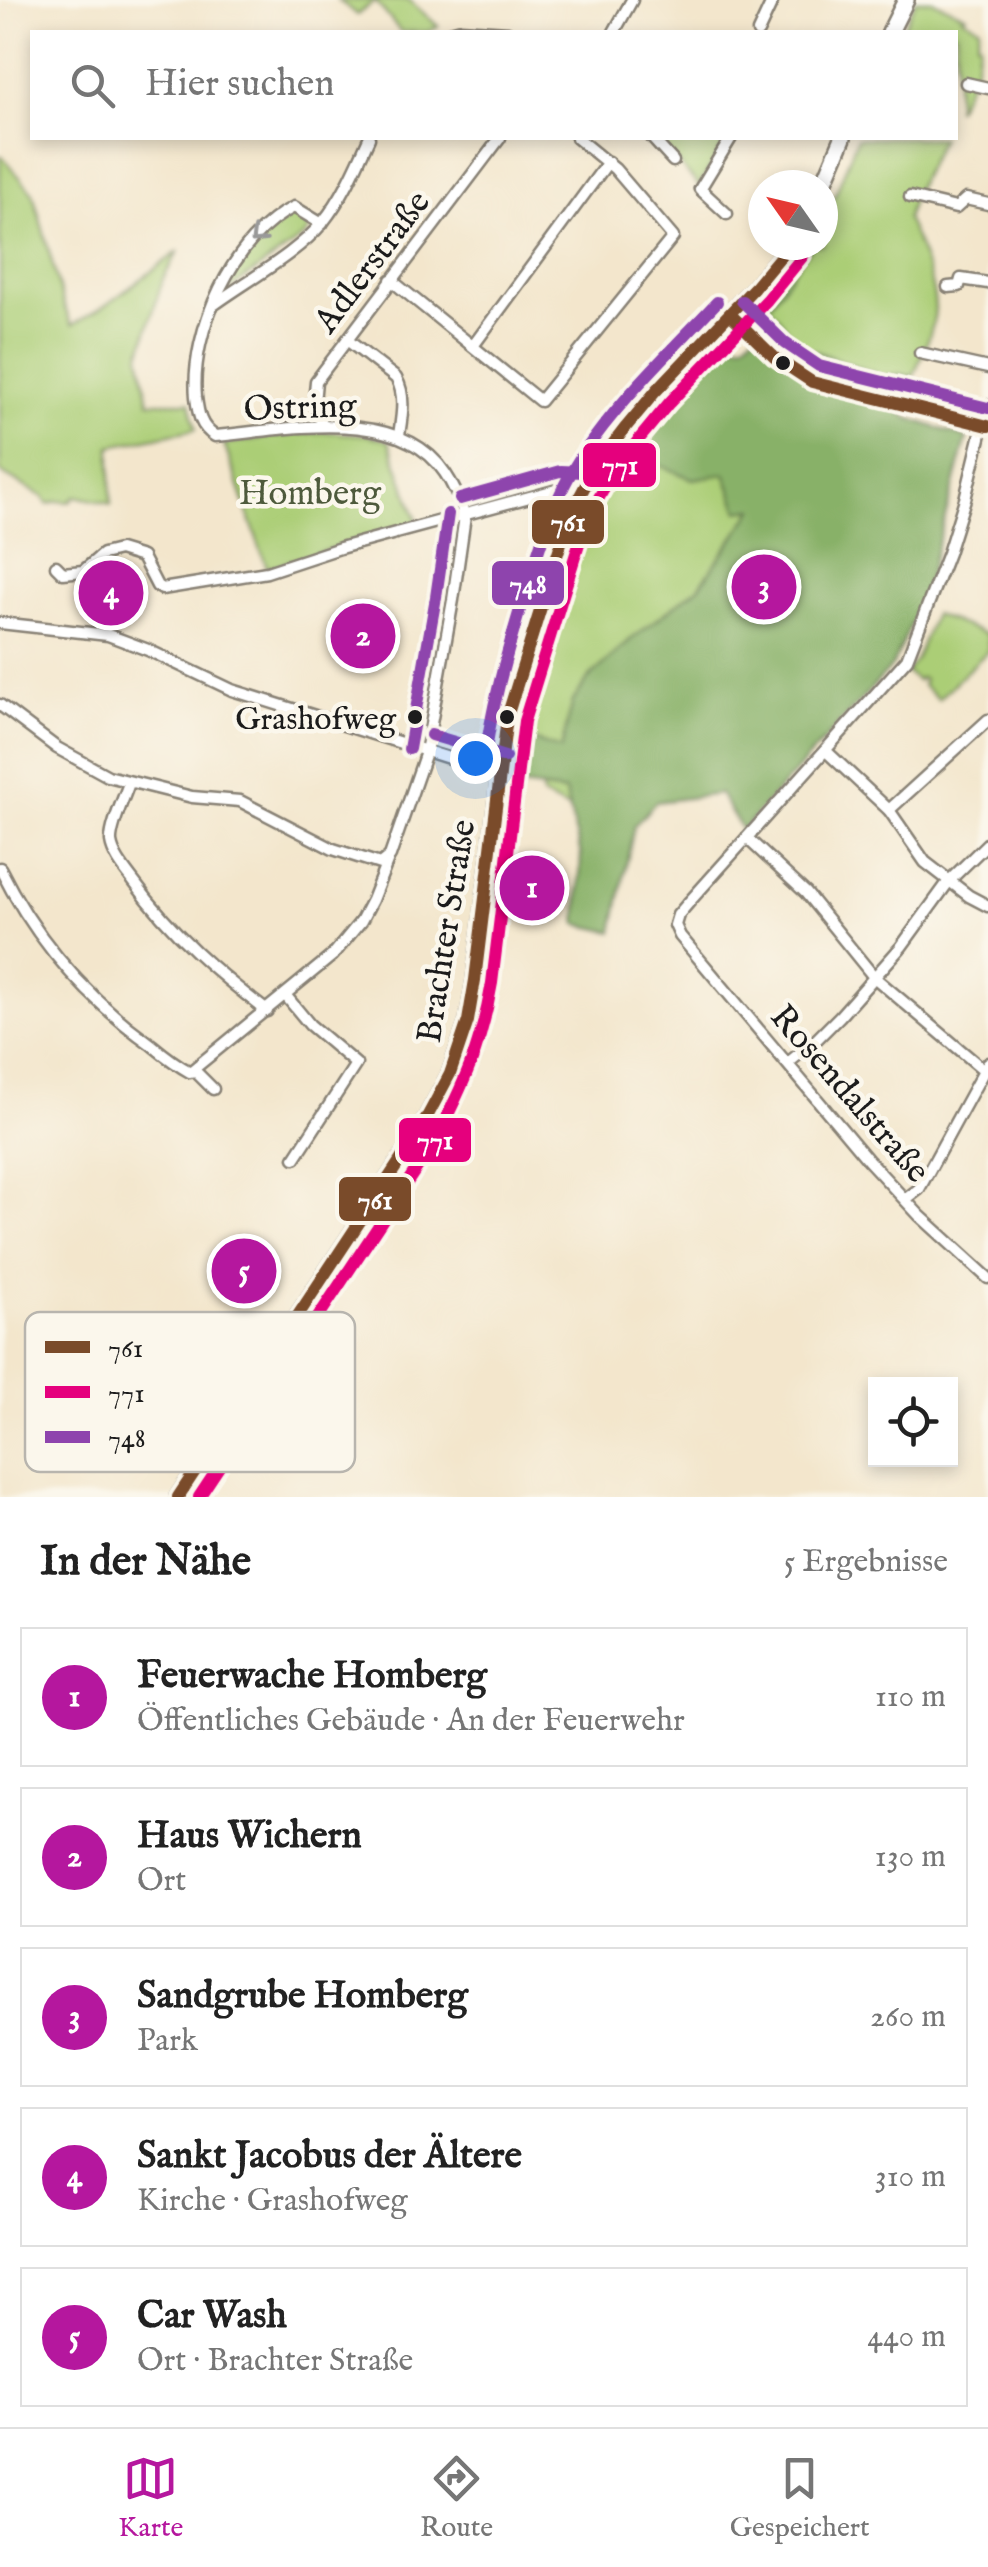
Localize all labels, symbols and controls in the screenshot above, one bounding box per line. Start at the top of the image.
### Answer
search box [30,30,958,140]
icon: search [65,58,120,113]
text: Hier suchen [145,61,335,109]
north arrow [748,170,838,260]
street label: Adlerstraße [304,182,441,344]
one-way arrow [251,226,269,244]
unlabelled marker [773,353,793,373]
street label: Ostring [243,384,358,433]
line badge: 771 [581,441,658,489]
text: 771 [602,449,638,484]
park label: Homberg [239,472,382,517]
line badge: 761 [530,498,606,546]
text: 761 [550,506,586,541]
pin: 3 [732,550,796,624]
pin: 4 [78,556,144,630]
line badge: 748 [490,559,566,607]
text: 748 [509,568,547,603]
pin: 2 [330,598,396,674]
place label: Grashofweg [235,700,397,741]
marker: Grashofweg [405,707,425,727]
unlabelled marker [497,707,517,727]
your location [450,733,501,784]
street label: Brachter Straße [408,817,487,1046]
pin: 1 [500,850,564,926]
street label: Rosendalstraße [759,996,939,1193]
line badge: 771 [397,1116,473,1164]
text: 771 [417,1124,453,1159]
line badge: 761 [337,1175,413,1223]
text: 761 [357,1184,393,1219]
pin: 5 [212,1234,276,1308]
legend [25,1312,355,1472]
text: 761 [108,1332,143,1367]
text: 771 [108,1377,145,1412]
map controls [868,1377,958,1467]
button: locate [868,1377,958,1467]
text: 748 [108,1422,146,1457]
text: In der Nähe [40,1536,251,1589]
text: 5 Ergebnisse [784,1542,948,1583]
text: Feuerwache Homberg [137,1653,487,1701]
text: 1 [69,1677,80,1718]
text: 110 m [875,1677,946,1718]
text: Öffentliches Gebäude · An der Feuerwehr [137,1701,685,1742]
text: Haus Wichern [137,1813,362,1861]
text: 2 [67,1837,82,1878]
text: 130 m [875,1837,946,1878]
text: Ort [137,1861,186,1902]
text: Sandgrube Homberg [137,1973,468,2021]
text: 3 [69,1997,80,2038]
text: 260 m [870,1997,946,2038]
text: Park [137,2021,198,2062]
text: Sankt Jacobus der Ältere [137,2133,522,2181]
text: 4 [67,2157,82,2198]
text: 310 m [875,2157,946,2198]
text: Kirche · Grashofweg [137,2181,408,2222]
text: Car Wash [137,2293,287,2341]
text: 5 [69,2317,80,2358]
text: 440 m [867,2317,946,2358]
text: Ort · Brachter Straße [137,2341,413,2382]
tab: Karte [118,2451,183,2546]
tab: Route [420,2451,493,2546]
tab: Gespeichert [730,2451,870,2546]

